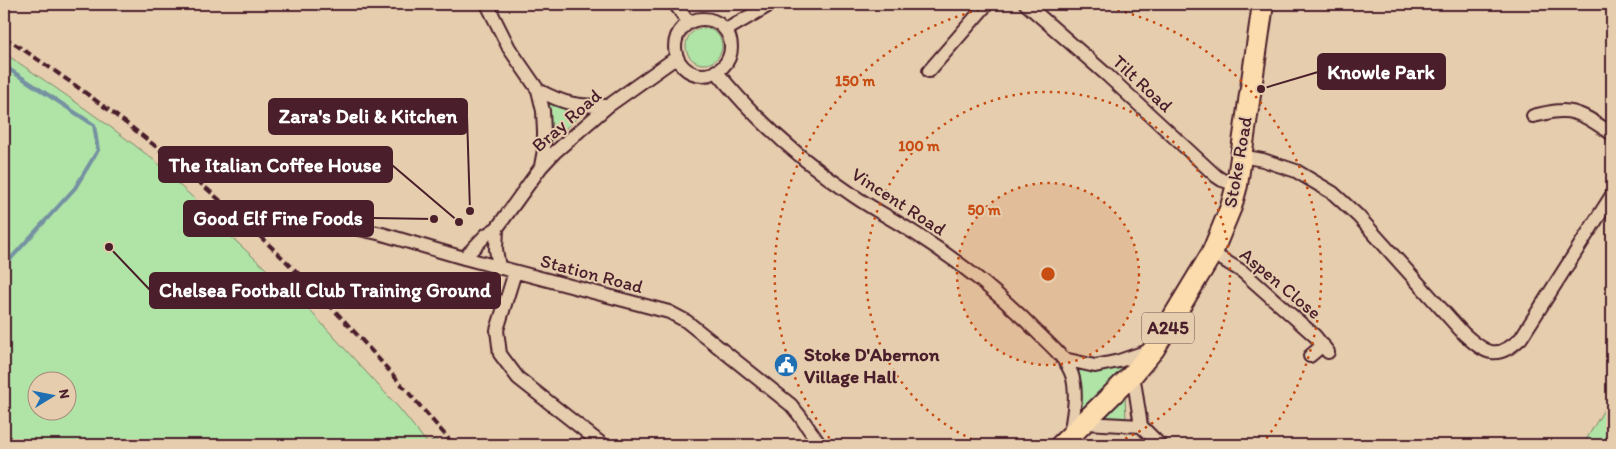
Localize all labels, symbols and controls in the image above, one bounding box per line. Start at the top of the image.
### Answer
street label: Tilt Road [1108,50,1178,117]
callout: Knowle Park [1318,54,1445,89]
text: Knowle Park [1327,60,1435,84]
text: 150 m [835,72,875,90]
street label: Bray Road [527,84,606,157]
callout: Zara's Deli & Kitchen [269,99,467,134]
text: Zara's Deli & Kitchen [279,104,458,128]
street label: Stoke Road [1218,114,1257,209]
text: 100 m [898,137,940,155]
callout: The Italian Coffee House [159,147,392,182]
text: The Italian Coffee House [168,153,382,177]
street label: Vincent Road [847,162,950,240]
callout: Good Elf Fine Foods [184,201,373,236]
text: 50 m [967,201,1001,219]
text: Good Elf Fine Foods [193,206,363,230]
street label: Aspen Close [1235,243,1326,324]
street label: Station Road [538,249,646,298]
centre of rings [1039,265,1057,283]
callout: Chelsea Football Club Training Ground [150,273,500,308]
text: Chelsea Football Club Training Ground [159,278,492,303]
road number: A245 [1142,312,1194,343]
place label: Stoke D'Abernon Village Hall [804,343,940,388]
public building icon: Stoke D'Abernon Village Hall [773,352,799,378]
north arrow [28,372,78,422]
text: N [55,388,74,400]

